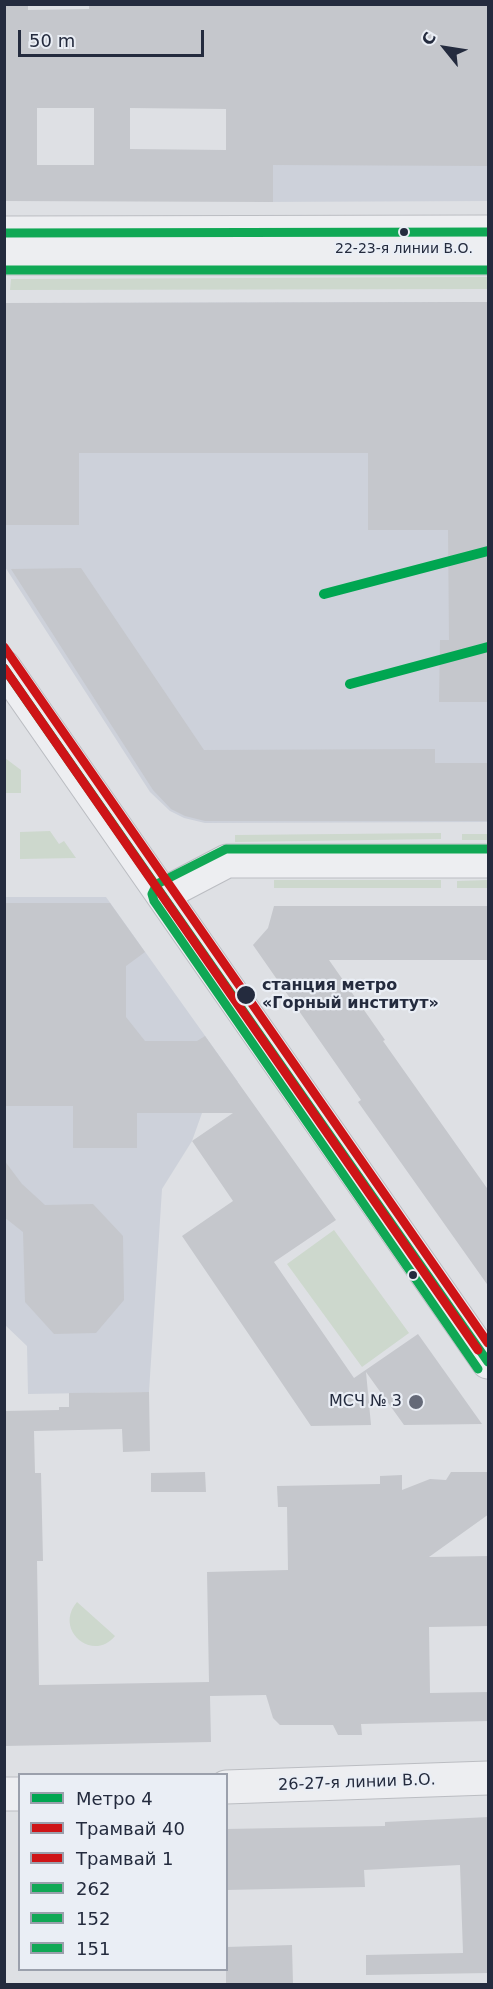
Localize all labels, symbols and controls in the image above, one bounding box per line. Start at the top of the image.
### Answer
scale bar [21,18,207,56]
north arrow [415,18,475,78]
text: С [418,29,440,49]
text: 50 m [29,30,75,51]
marker: 22-23-я линии В.О. [398,226,410,238]
place label: 22-23-я линии В.О. [335,241,473,257]
place label: станция метро «Горный институт» [262,976,439,1014]
marker: станция метро «Горный институт» [235,984,257,1006]
unlabelled marker [407,1269,419,1281]
place label: МСЧ № 3 [329,1392,402,1412]
marker: МСЧ № 3 [407,1393,425,1411]
street label: 26-27-я линии В.О. [278,1771,436,1795]
legend [18,1773,228,1971]
text: Метро 4 [76,1788,153,1809]
text: Трамвай 40 [76,1818,185,1839]
text: Трамвай 1 [76,1848,174,1869]
text: 262 [76,1878,110,1899]
text: 152 [76,1908,110,1929]
text: 151 [76,1938,110,1959]

